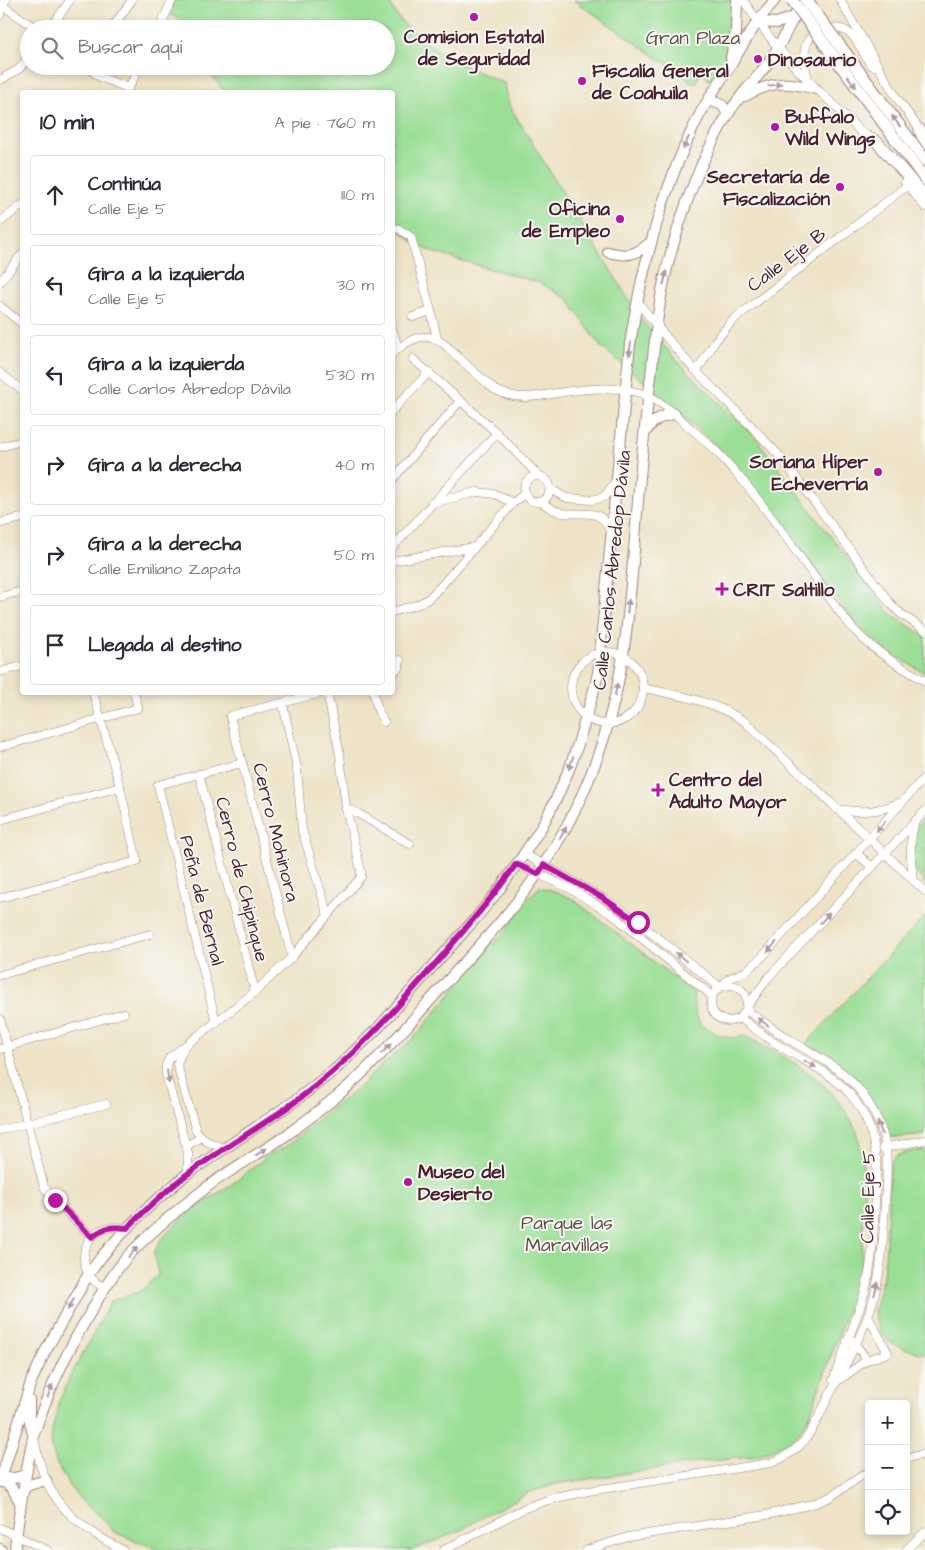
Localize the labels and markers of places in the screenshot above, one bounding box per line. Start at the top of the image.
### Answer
marker: Comision Estatal de Seguridad [468,11,480,23]
place label: Comision Estatal de Seguridad [404,24,544,74]
place label: Dinosaurio [768,47,857,74]
marker: Dinosaurio [752,53,764,65]
place label: Fiscalía General de Coahuila [591,58,729,107]
marker: Fiscalía General de Coahuila [576,75,588,87]
place label: Buffalo Wild Wings [784,104,876,154]
marker: Buffalo Wild Wings [769,121,781,133]
place label: Secretaría de Fiscalización [706,164,831,213]
marker: Secretaría de Fiscalización [834,181,846,193]
place label: Oficina de Empleo [521,196,610,245]
marker: Oficina de Empleo [614,213,626,225]
place label: Soriana Híper Echeverría [749,449,869,498]
marker: Soriana Híper Echeverría [872,466,884,478]
place label: CRIT Saltillo [733,577,835,604]
marker: CRIT Saltillo [715,582,729,596]
place label: Centro del Adulto Mayor [669,767,787,817]
marker: Centro del Adulto Mayor [651,783,665,797]
place label: Museo del Desierto [418,1159,504,1208]
marker: Museo del Desierto [402,1176,414,1188]

